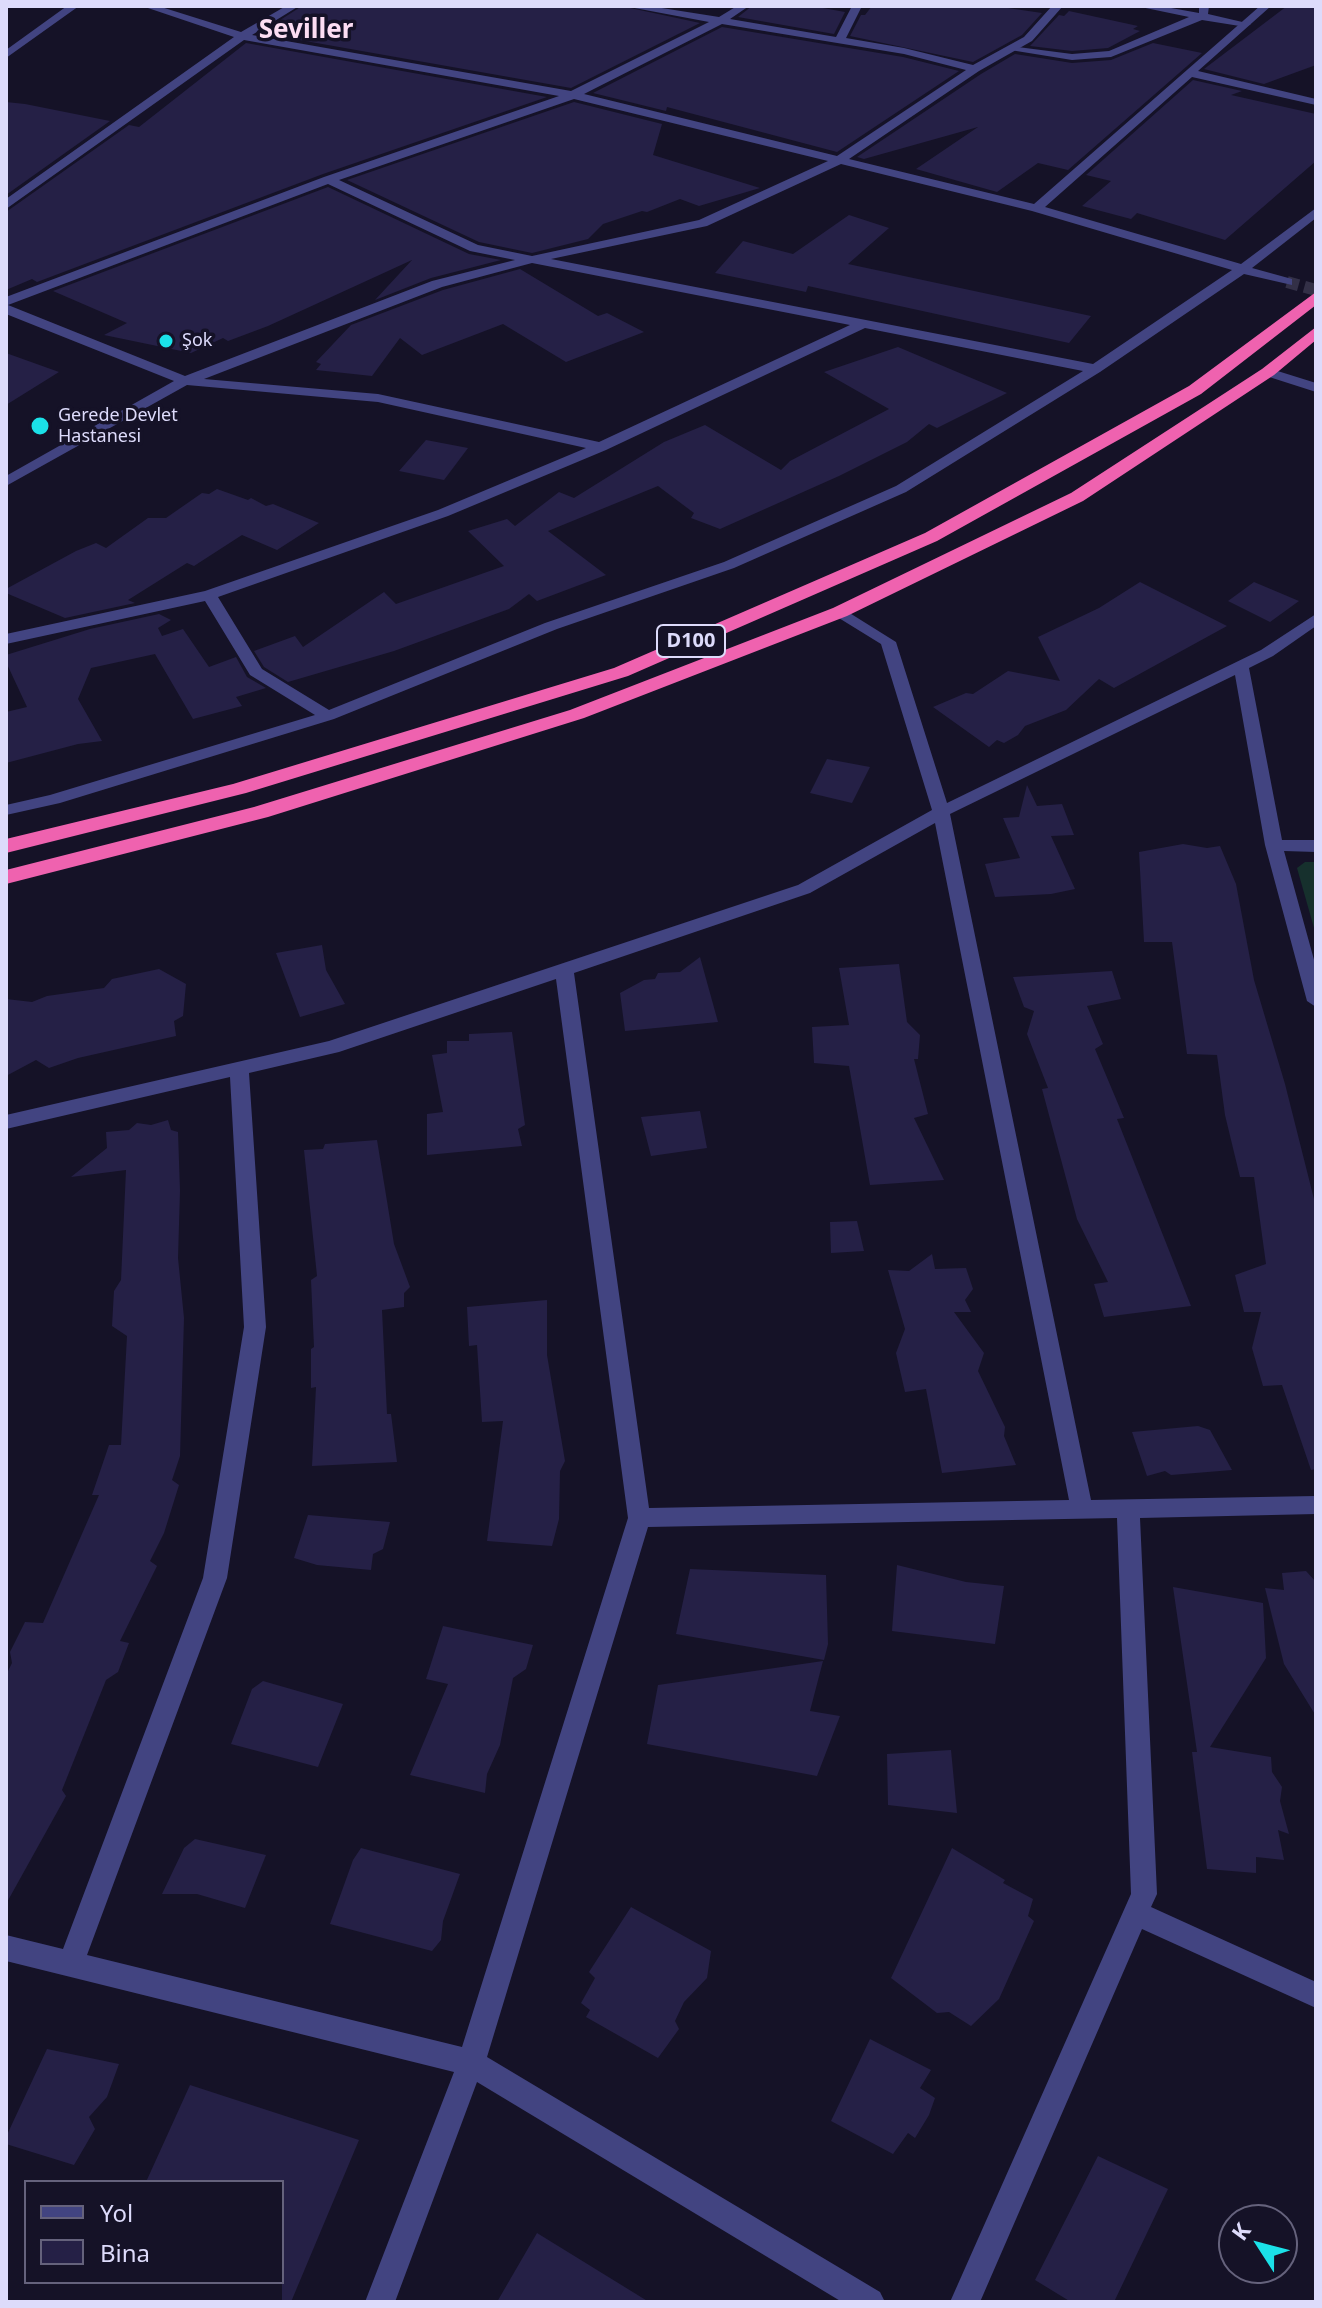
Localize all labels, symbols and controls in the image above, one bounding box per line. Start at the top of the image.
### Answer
district label: Seviller [259,15,353,47]
place label: Şok [182,330,212,352]
marker: Şok [157,332,175,350]
place label: Gerede Devlet Hastanesi [58,405,178,448]
marker: Gerede Devlet Hastanesi [29,415,51,437]
road number: D100 [657,625,725,657]
legend [24,2180,284,2284]
text: Yol [100,2196,133,2229]
north arrow [1218,2204,1298,2284]
text: K [1224,2216,1257,2246]
text: Bina [100,2236,150,2269]

